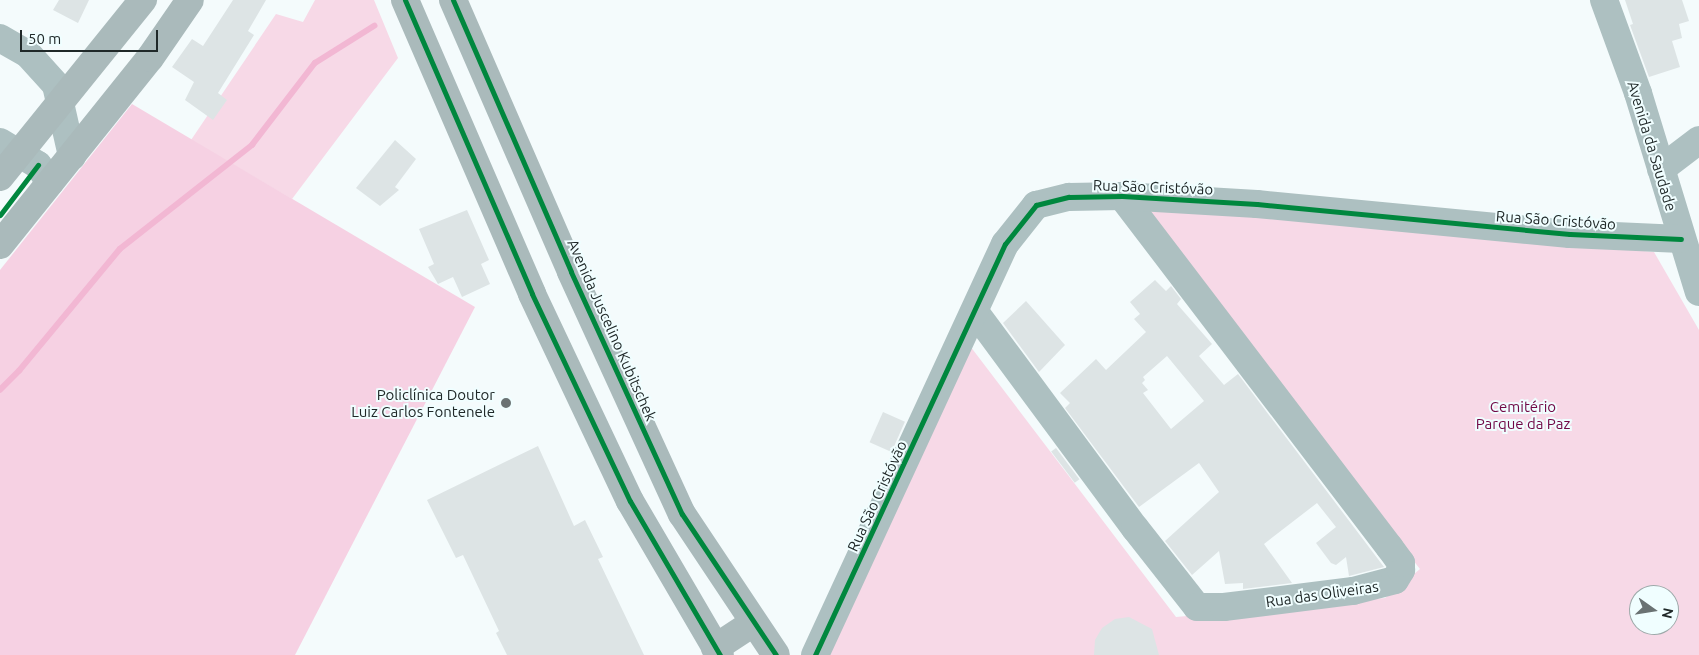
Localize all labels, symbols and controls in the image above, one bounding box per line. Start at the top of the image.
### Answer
scale bar [22,20,160,52]
text: 50 m [28,30,61,47]
street label: Avenida da Saudade [1624,79,1680,213]
street label: Rua São Cristóvão [1093,176,1213,198]
street label: Rua São Cristóvão [1495,207,1617,233]
street label: Avenida Juscelino Kubitschek [564,236,660,424]
place label: Policlínica Doutor Luiz Carlos Fontenele [351,385,495,420]
marker: Policlínica Doutor Luiz Carlos Fontenele [499,396,513,410]
park label: Cemitério Parque da Paz [1476,397,1570,432]
street label: Rua São Cristóvão [843,438,911,554]
street label: Rua das Oliveiras [1264,577,1380,611]
north arrow [1629,585,1679,635]
text: N [1659,606,1677,620]

